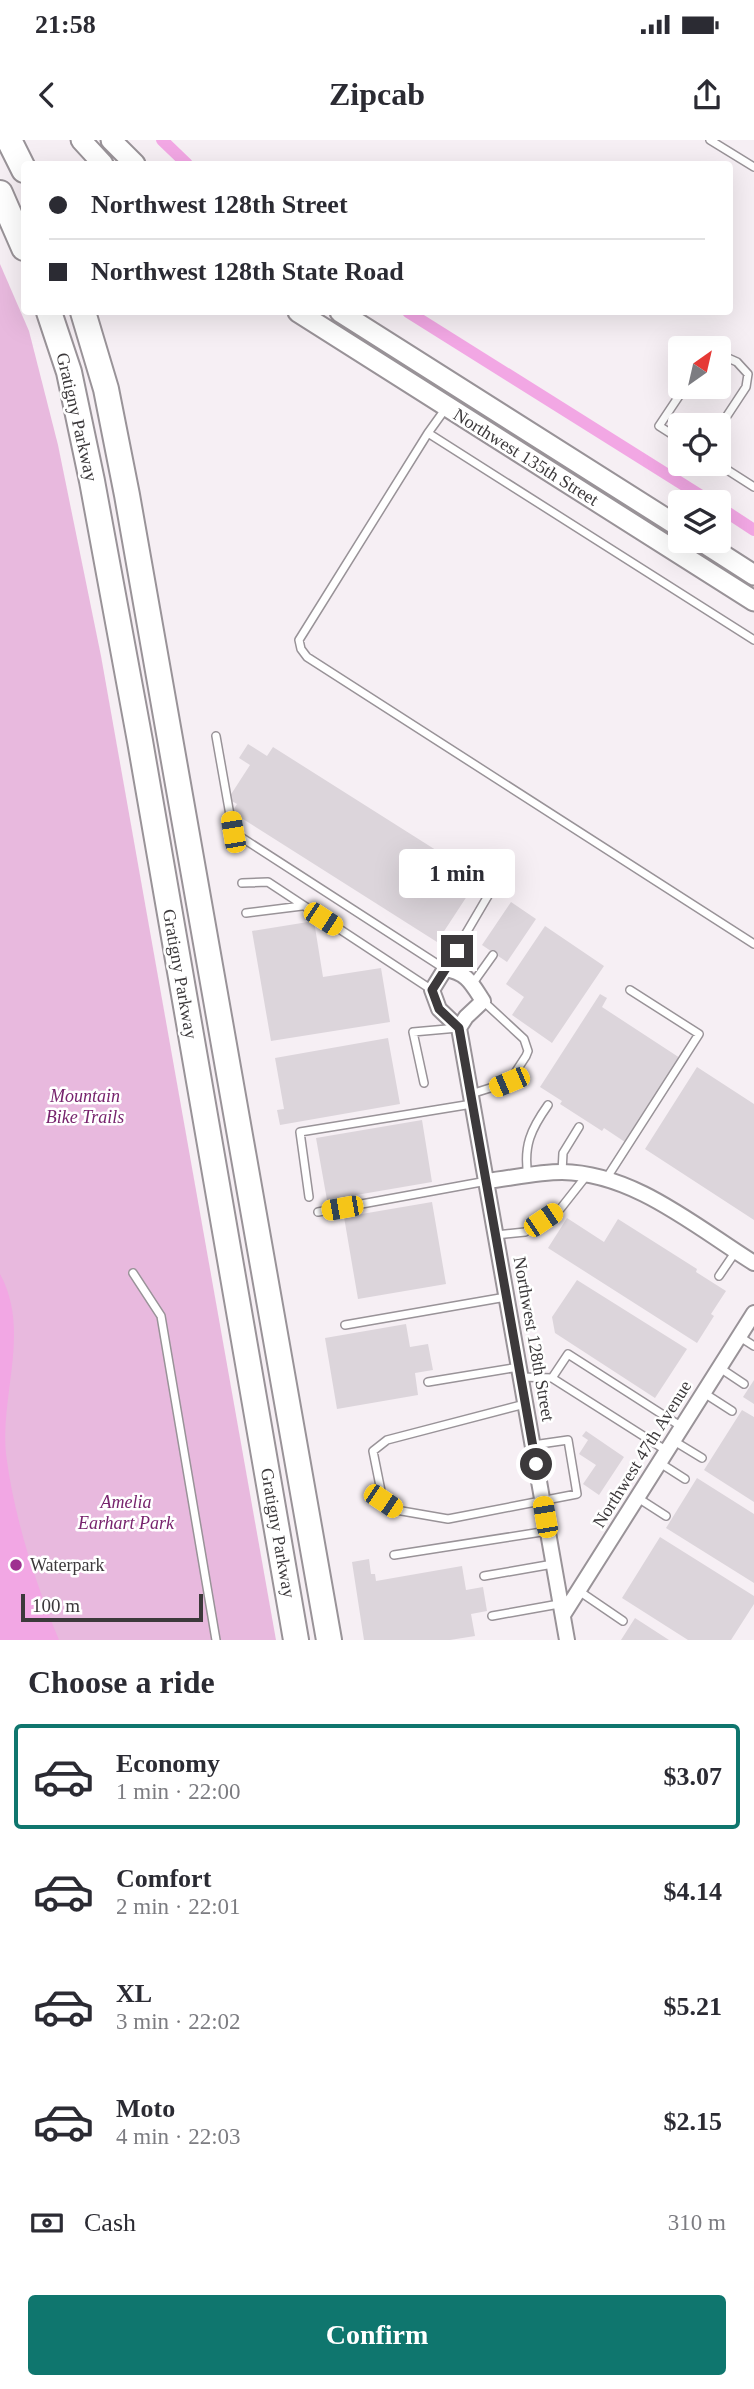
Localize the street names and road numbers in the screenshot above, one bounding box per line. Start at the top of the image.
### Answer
street label: Gratigny Parkway [52,351,102,483]
street label: Northwest 135th Street [450,404,602,510]
street label: Gratigny Parkway [159,908,201,1040]
street label: Northwest 128th Street [510,1255,558,1423]
street label: Northwest 47th Avenue [589,1377,695,1531]
street label: Gratigny Parkway [257,1467,299,1599]

